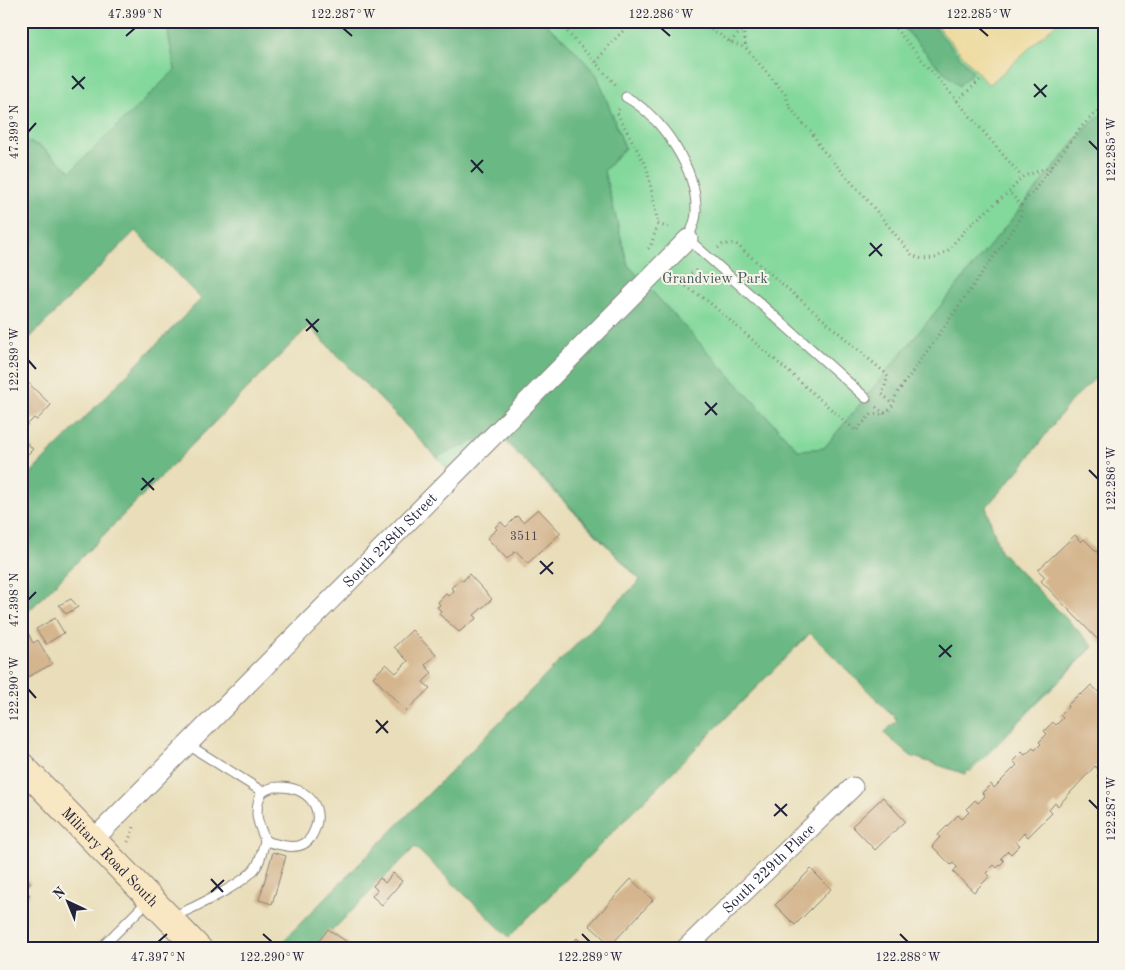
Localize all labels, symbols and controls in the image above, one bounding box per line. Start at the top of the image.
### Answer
text: 122.285°W [947,8,1012,21]
text: 47.399°N [108,9,162,21]
text: 122.287°W [311,9,376,21]
text: 122.286°W [629,9,694,21]
text: 47.399°N [9,105,21,159]
text: 122.285°W [1105,117,1118,182]
park label: Grandview Park [662,272,768,287]
text: 122.289°W [9,327,21,392]
text: 122.286°W [1106,446,1118,511]
street label: South 228th Street [341,491,441,591]
house number: 3511 [510,530,538,543]
text: 47.398°N [9,573,21,627]
text: 122.290°W [9,656,21,721]
text: 122.287°W [1106,776,1118,841]
street label: Military Road South [58,806,160,911]
street label: South 229th Place [721,822,818,917]
north arrow [42,878,92,928]
text: N [51,884,69,902]
text: 47.397°N [131,952,185,964]
text: 122.290°W [240,952,305,964]
text: 122.289°W [558,952,623,964]
text: 122.288°W [876,952,941,964]

